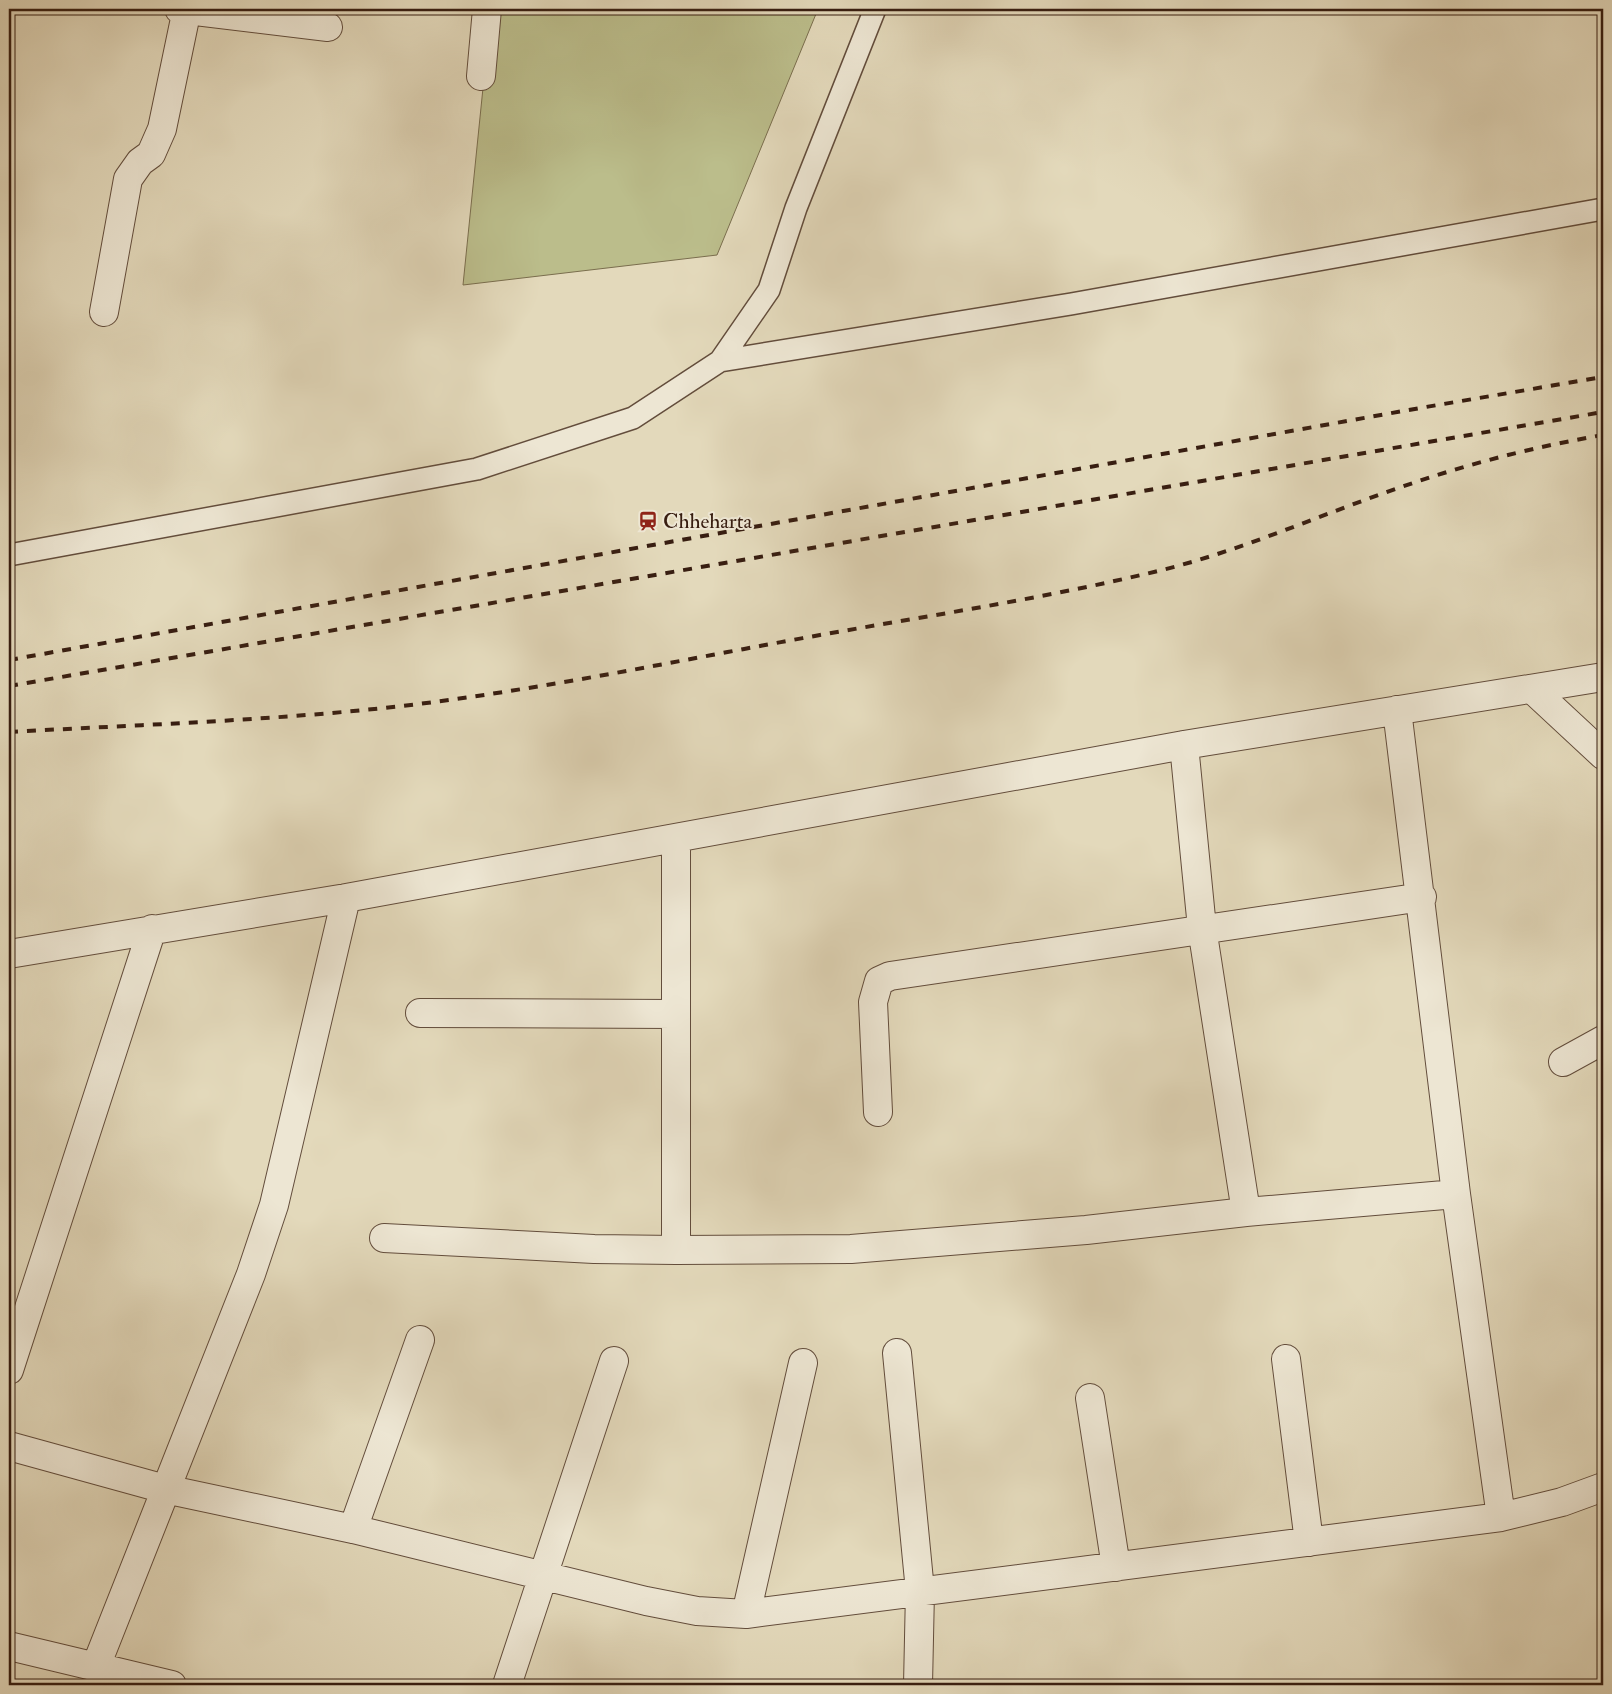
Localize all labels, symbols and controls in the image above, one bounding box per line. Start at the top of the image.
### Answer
place label: Chheharta [663,508,752,535]
station icon: Chheharta [637,510,659,532]

